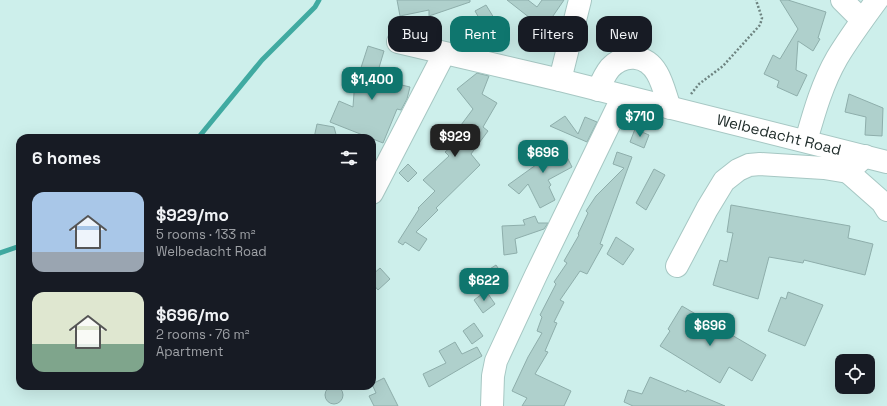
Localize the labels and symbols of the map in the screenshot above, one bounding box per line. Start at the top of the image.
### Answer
pin: $1,400 [339,67,405,101]
pin: $710 [616,104,664,138]
street label: Welbedacht Road [715,110,843,159]
pin: $929 [431,124,479,158]
pin: $696 [519,140,567,174]
pin: $622 [460,268,508,302]
pin: $696 [686,313,734,347]

